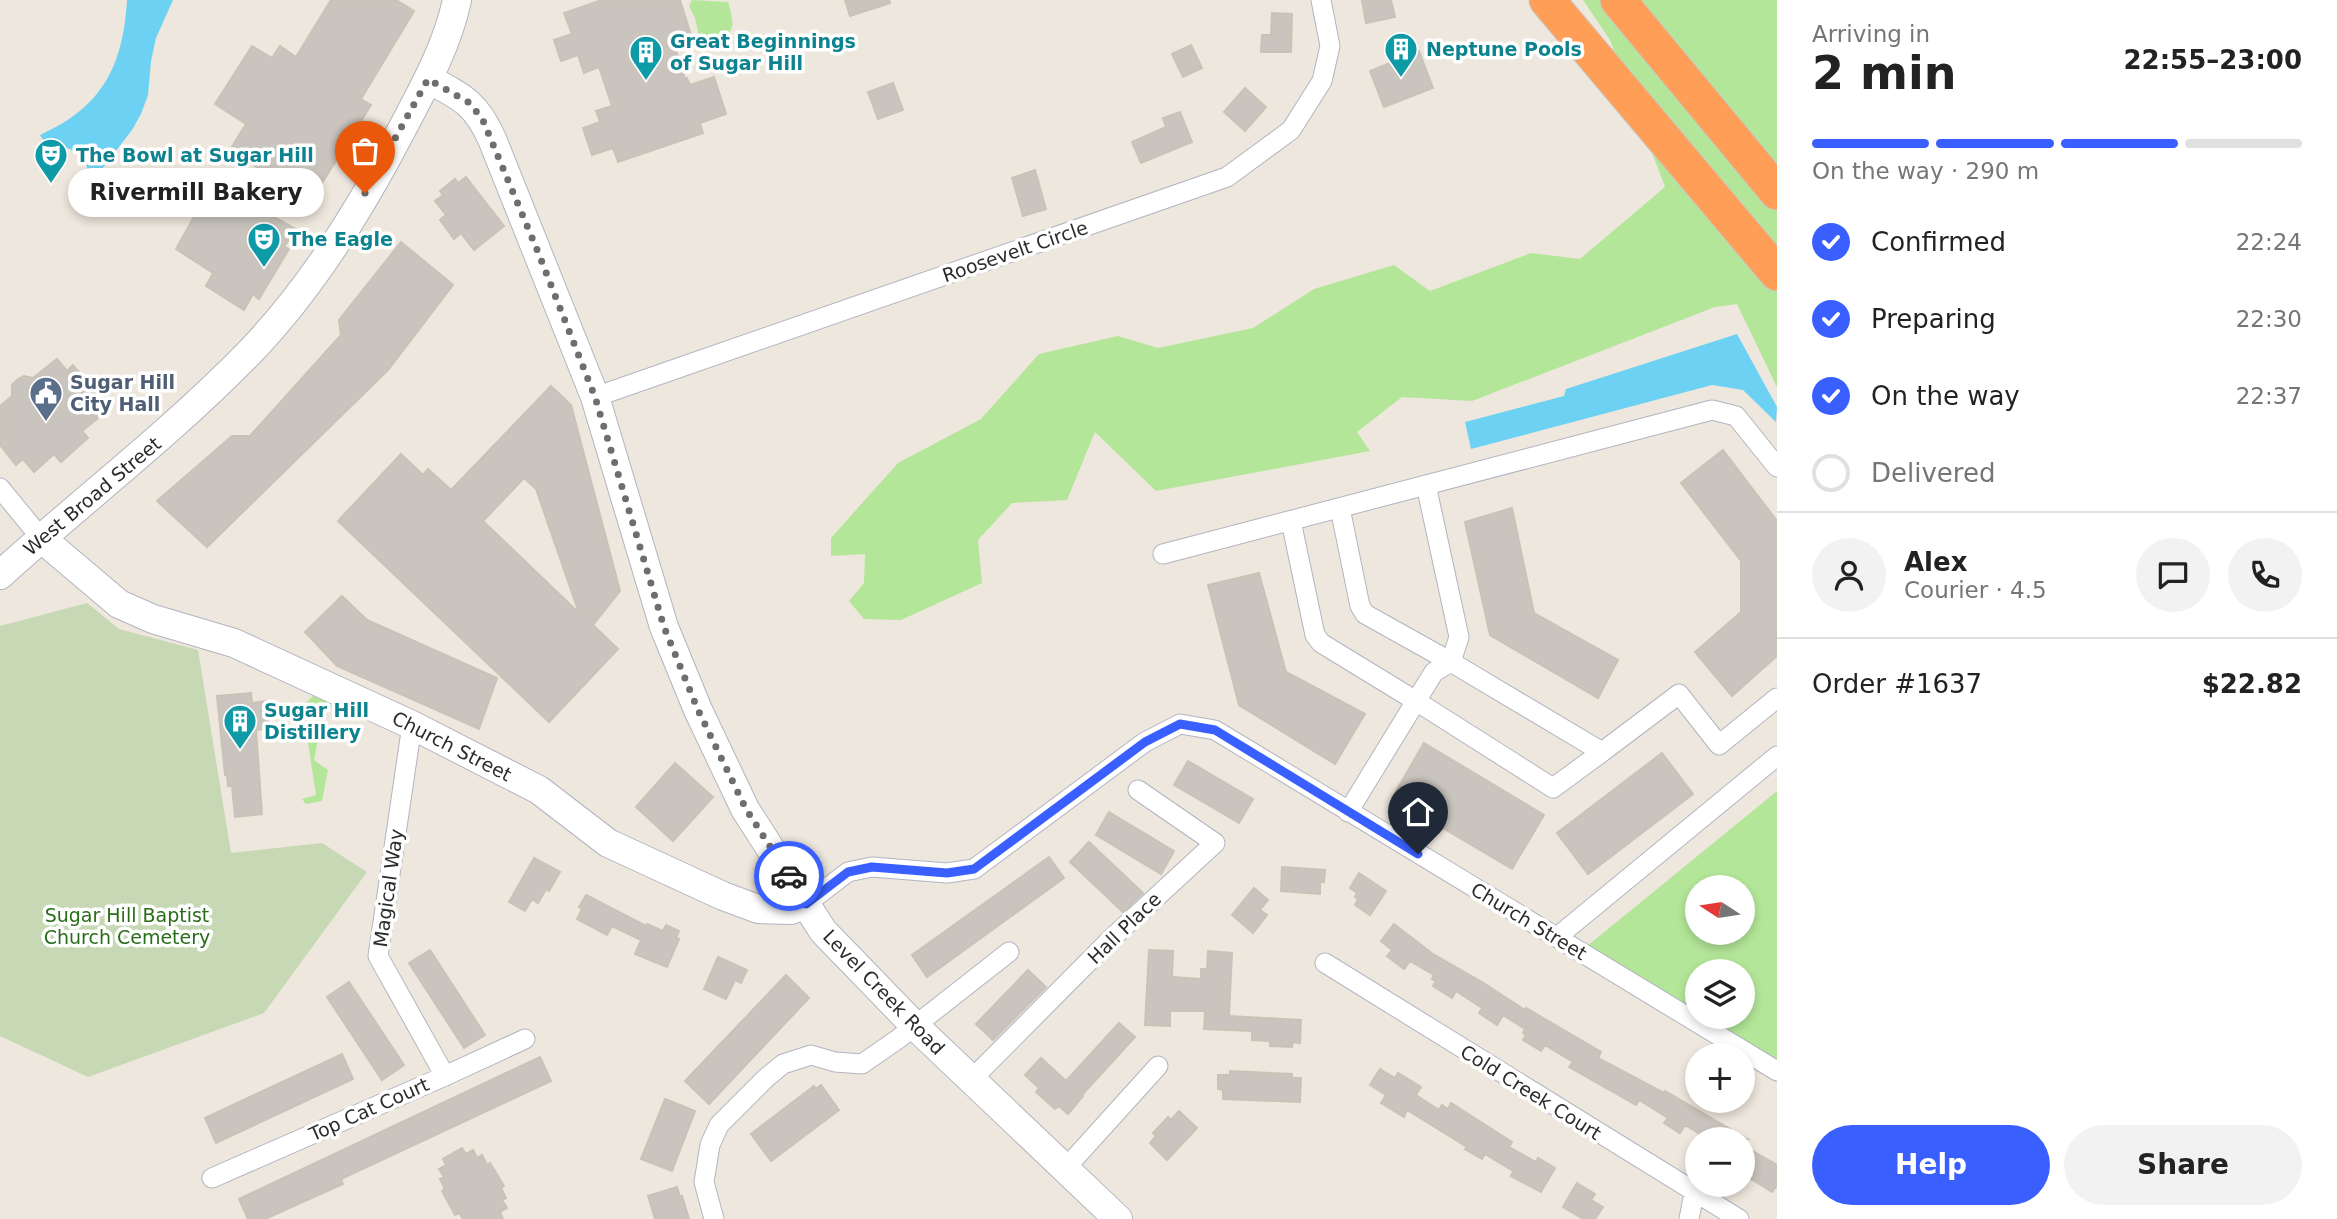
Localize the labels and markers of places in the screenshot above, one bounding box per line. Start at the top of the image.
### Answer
place label: Great Beginnings of Sugar Hill [670,30,856,74]
building icon: Neptune Pools [1382,30,1420,79]
building icon: Great Beginnings of Sugar Hill [627,33,665,82]
place label: Neptune Pools [1426,38,1582,60]
pin [335,121,395,193]
theatre icon: The Bowl at Sugar Hill [32,136,70,185]
place label: The Bowl at Sugar Hill [76,144,314,166]
callout: Rivermill Bakery [68,168,323,218]
theatre icon: The Eagle [245,220,283,269]
place label: The Eagle [288,228,393,250]
place label: Sugar Hill City Hall [70,371,175,415]
public building icon: Sugar Hill City Hall [27,374,65,423]
place label: Sugar Hill Distillery [264,699,369,743]
building icon: Sugar Hill Distillery [221,702,259,751]
pin [1388,782,1448,854]

